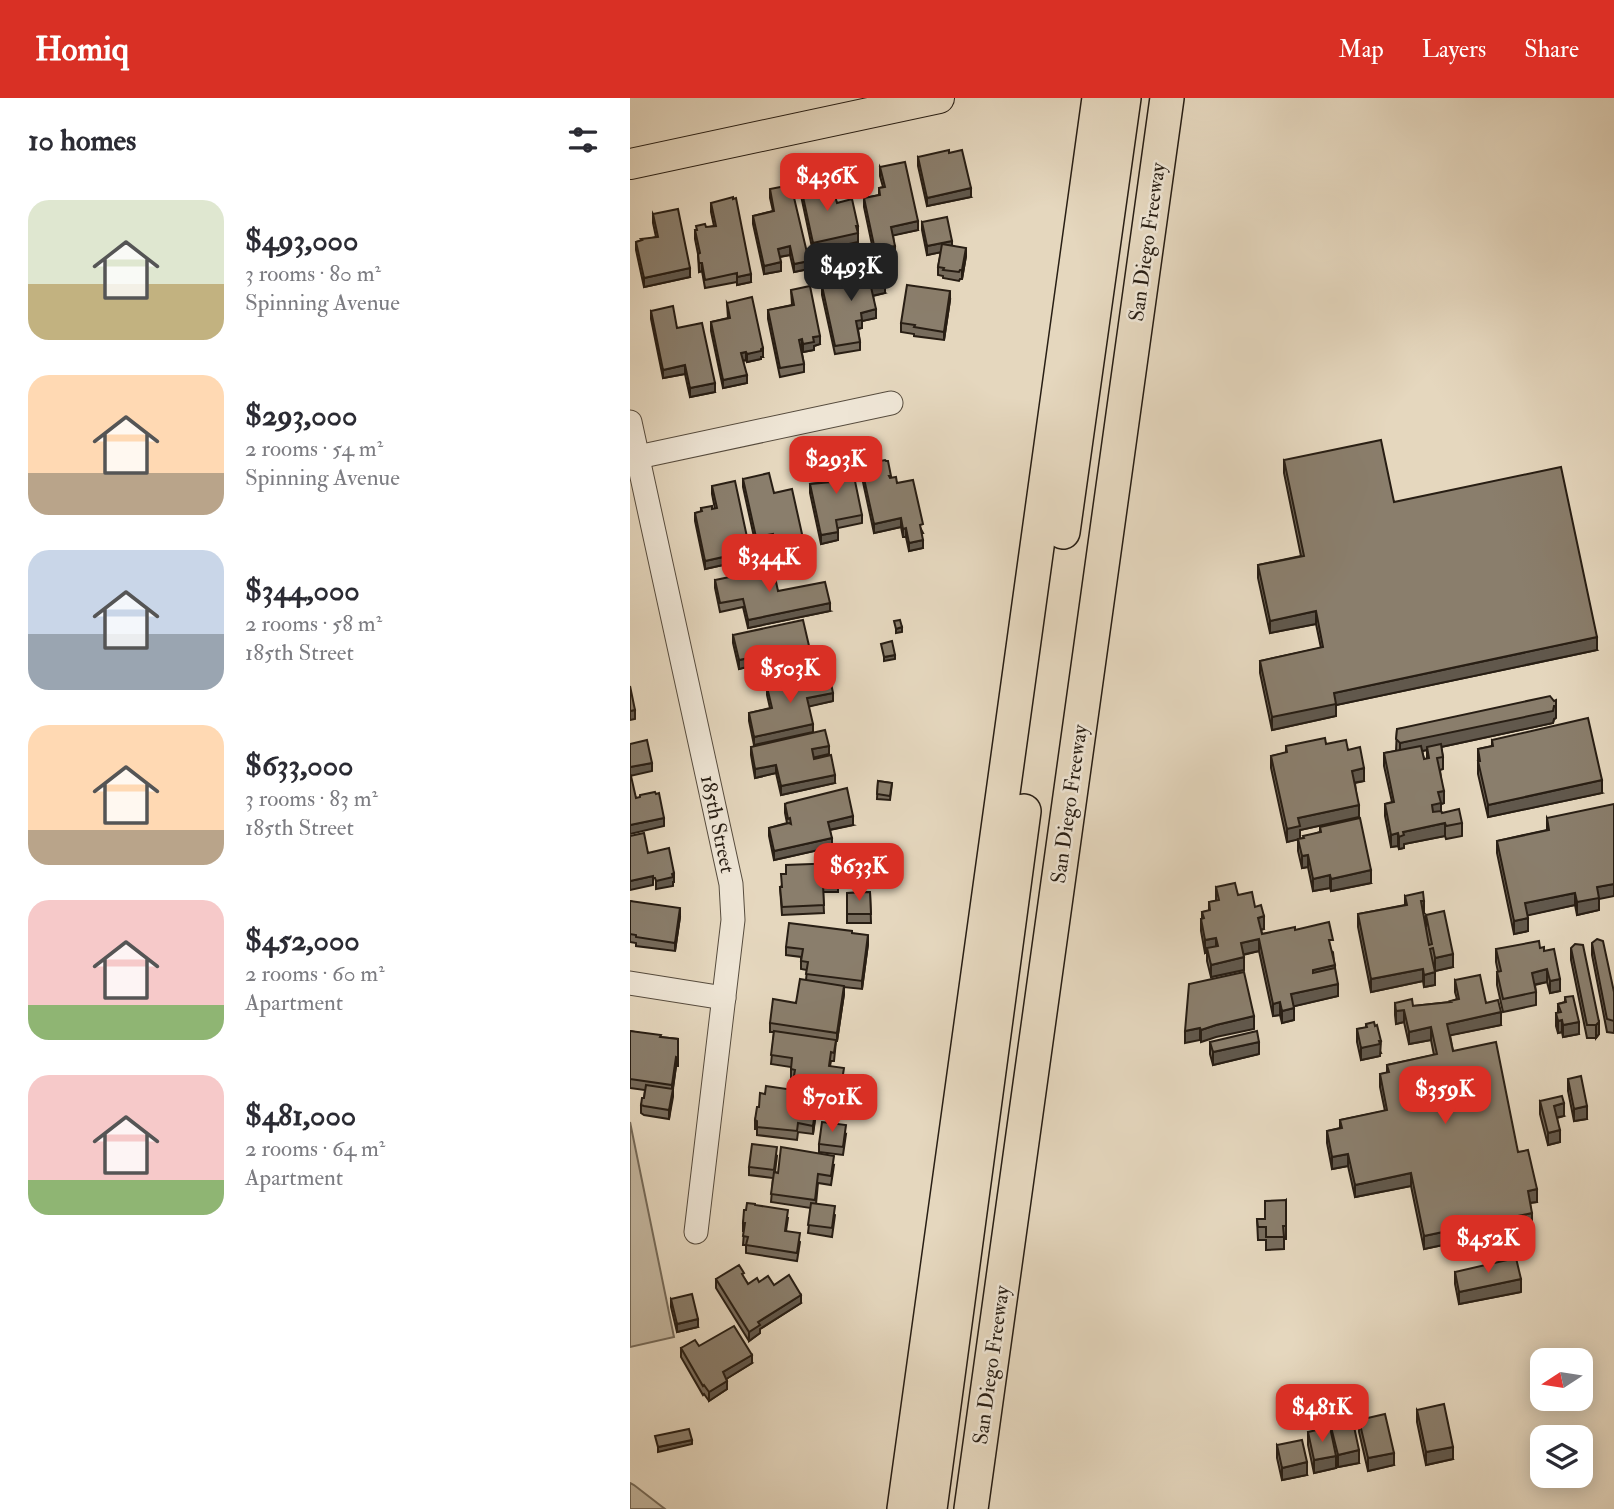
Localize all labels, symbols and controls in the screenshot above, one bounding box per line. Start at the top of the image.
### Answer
text: Homiq [35,29,129,70]
text: Map [1339,34,1384,65]
text: Layers [1422,34,1486,65]
text: Share [1524,34,1579,65]
icon: filters [564,121,602,159]
text: 10 homes [28,122,136,159]
pin: $436K [778,153,876,213]
street label: San Diego Freeway [1123,160,1172,323]
text: $436K [796,161,858,190]
text: $493,000 [245,222,358,259]
icon: home [84,228,168,312]
pin: $493K [802,244,900,303]
text: $493K [820,251,882,280]
text: 3 rooms · 80 m² [245,259,381,288]
text: Spinning Avenue [245,288,400,317]
text: $293,000 [245,397,357,434]
icon: home [84,403,168,487]
text: 2 rooms · 54 m² [245,434,383,463]
pin: $293K [787,436,885,496]
text: $293K [805,444,867,473]
text: Spinning Avenue [245,463,400,492]
pin: $344K [720,534,818,594]
text: $344K [738,542,800,571]
text: $344,000 [245,572,360,609]
icon: home [84,578,168,662]
text: 2 rooms · 58 m² [245,609,382,638]
text: 185th Street [245,638,354,667]
pin: $503K [741,646,839,705]
text: $503K [760,653,820,682]
street label: San Diego Freeway [1045,722,1094,885]
text: $633,000 [245,747,353,784]
icon: home [84,753,168,837]
street label: 185th Street [694,773,741,876]
text: 3 rooms · 83 m² [245,784,378,813]
text: 185th Street [245,813,354,842]
pin: $633K [810,844,908,903]
text: $633K [830,851,888,880]
text: $452,000 [245,922,360,959]
icon: home [84,928,168,1012]
text: 2 rooms · 60 m² [245,959,385,988]
text: Apartment [245,988,343,1017]
pin: $359K [1396,1066,1494,1126]
pin: $701K [783,1074,881,1134]
text: $359K [1415,1074,1475,1103]
text: $701K [802,1082,862,1111]
text: $481,000 [245,1097,356,1134]
icon: home [84,1103,168,1187]
text: 2 rooms · 64 m² [245,1134,385,1163]
text: Apartment [245,1163,343,1192]
pin: $452K [1439,1216,1537,1275]
text: $452K [1456,1223,1520,1252]
street label: San Diego Freeway [967,1283,1016,1446]
north arrow [1530,1348,1592,1410]
map controls [1530,1348,1593,1488]
pin: $481K [1273,1384,1371,1444]
text: $481K [1292,1392,1352,1421]
button: layers [1530,1425,1593,1488]

